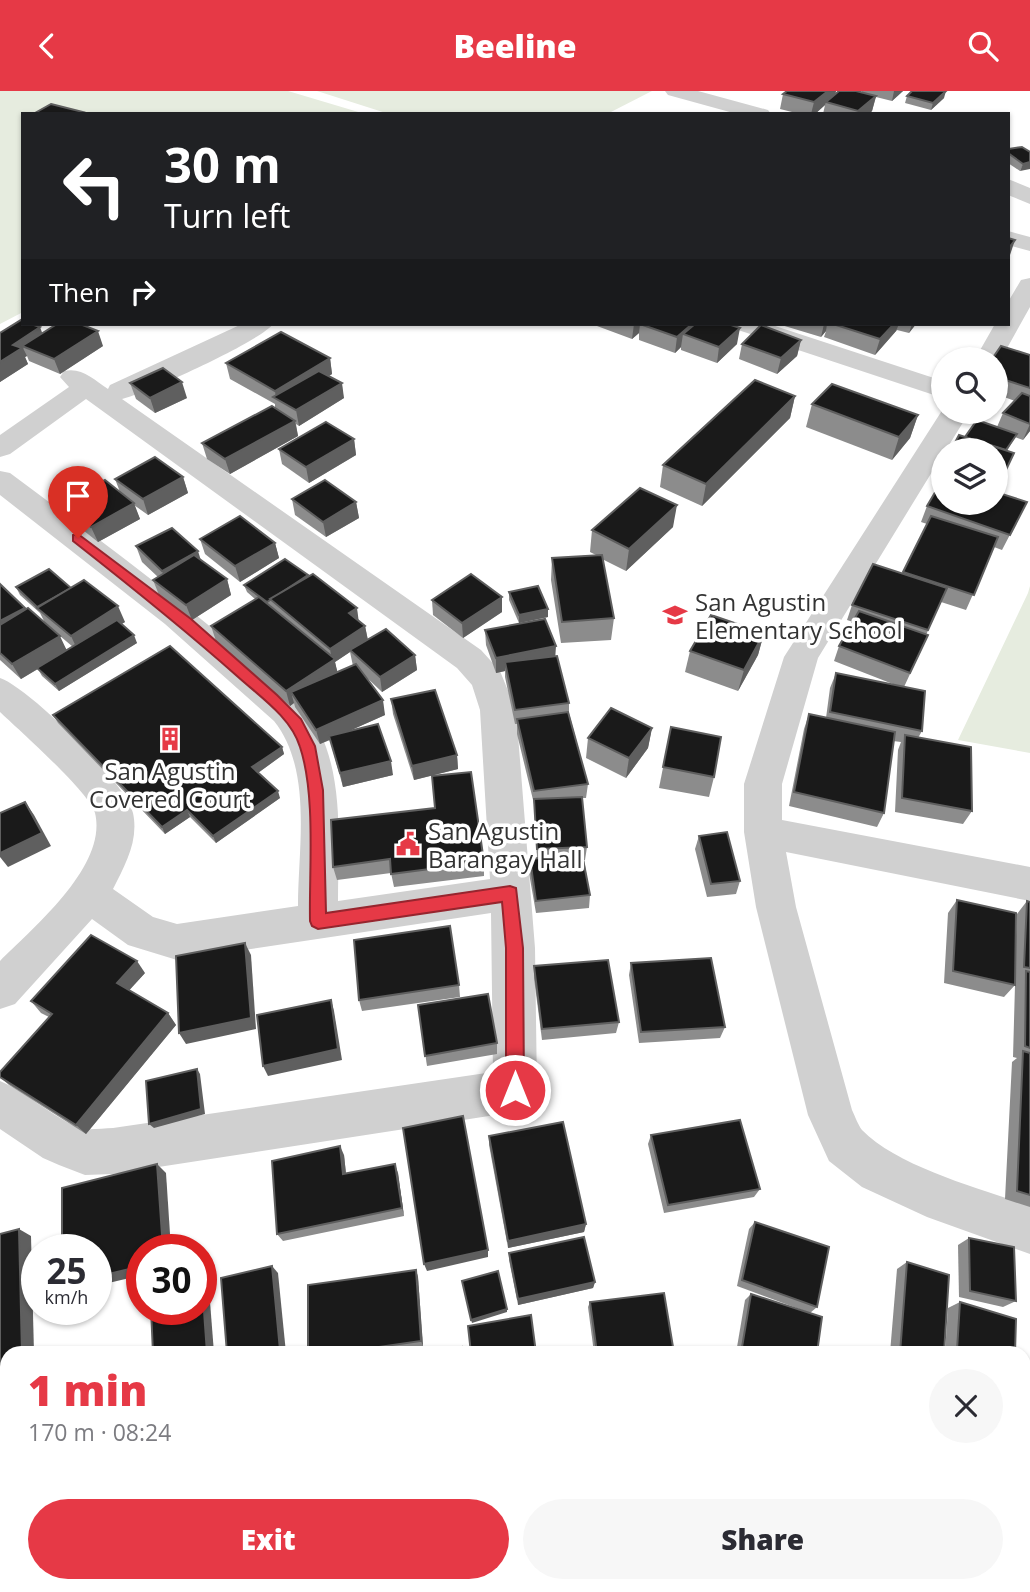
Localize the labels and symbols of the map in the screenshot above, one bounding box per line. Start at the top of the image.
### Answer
pin [48,466,108,538]
place label: San Agustin Elementary School [695,585,903,646]
school or university icon: San Agustin Elementary School [661,601,689,629]
building icon: San Agustin Covered Court [156,725,184,753]
place label: San Agustin Covered Court [89,754,251,815]
place label: San Agustin Barangay Hall [428,814,582,875]
public building icon: San Agustin Barangay Hall [394,830,422,858]
position arrow [478,1053,552,1127]
speed limit sign: 30 [126,1234,217,1325]

